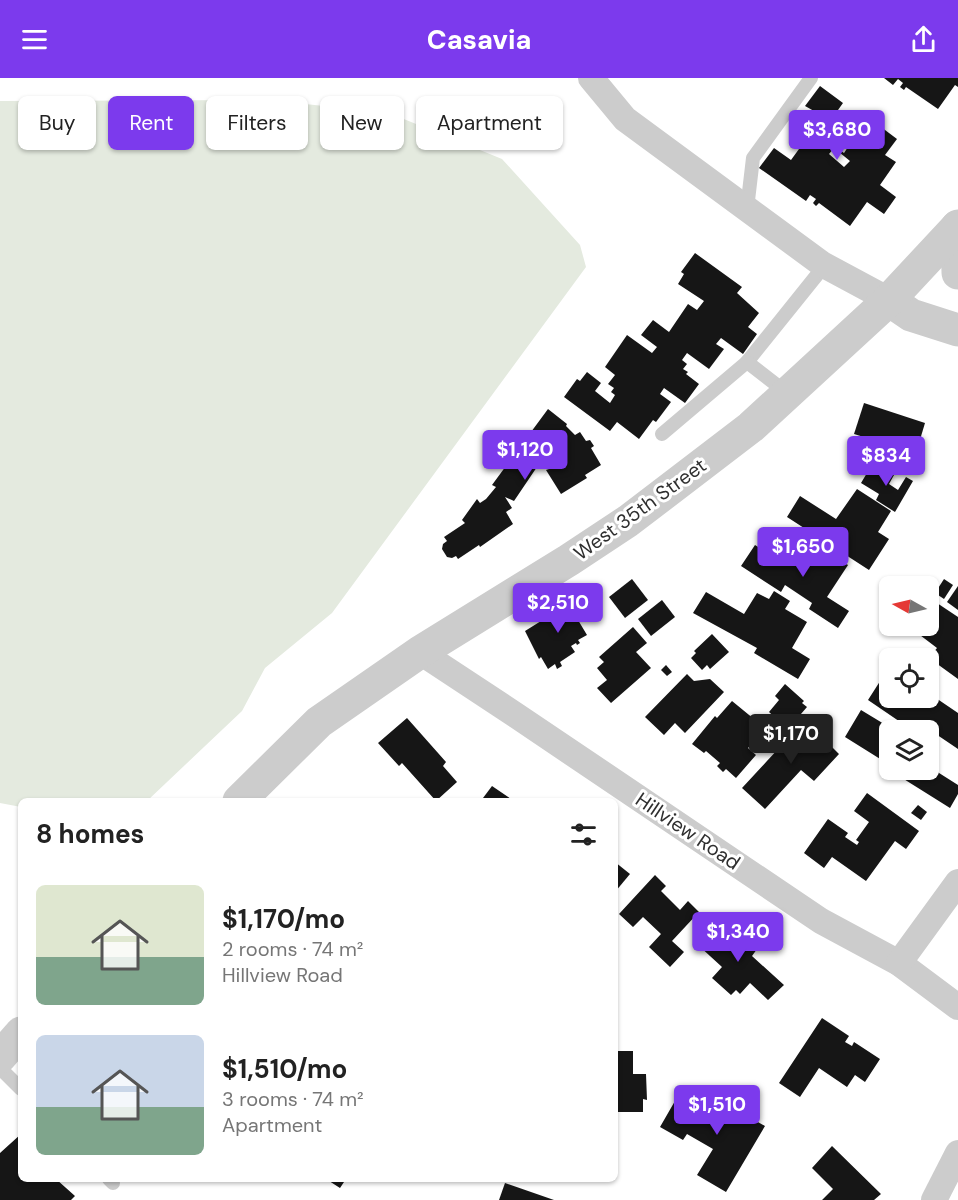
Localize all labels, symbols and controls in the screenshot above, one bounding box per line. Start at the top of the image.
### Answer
text: Casavia [427,22,531,57]
icon: menu [18,23,51,56]
icon: share [907,23,940,56]
chip: Buy [18,96,96,150]
chip: Rent [108,96,194,150]
chip: Filters [206,96,308,150]
chip: New [320,96,404,150]
chip: Apartment [416,96,563,150]
pin: $3,680 [788,110,886,161]
text: $3,680 [803,116,871,142]
pin: $1,120 [476,430,574,481]
text: $1,120 [496,436,554,462]
pin: $834 [850,436,922,487]
text: $834 [861,442,911,468]
street label: West 35th Street [569,452,712,566]
pin: $1,650 [754,527,852,578]
text: $1,650 [771,533,835,559]
north arrow [879,576,939,636]
map controls [879,576,939,780]
pin: $2,510 [509,583,607,634]
text: $2,510 [527,589,589,615]
button: locate [879,648,939,708]
pin: $1,170 [742,714,840,765]
text: $1,170 [763,720,819,746]
button: layers [879,720,939,780]
street label: Hillview Road [631,786,745,876]
text: 8 homes [36,817,144,851]
icon: filters [567,818,600,851]
text: $1,170/mo [222,902,345,936]
icon: home [84,909,156,981]
pin: $1,340 [689,912,787,963]
text: $1,340 [706,918,770,944]
text: 2 rooms · 74 m² [222,936,363,962]
text: Hillview Road [222,962,343,988]
text: $1,510/mo [222,1052,347,1086]
icon: home [84,1059,156,1131]
pin: $1,510 [668,1085,766,1136]
text: 3 rooms · 74 m² [222,1086,364,1112]
text: $1,510 [688,1091,746,1117]
text: Apartment [222,1112,322,1138]

